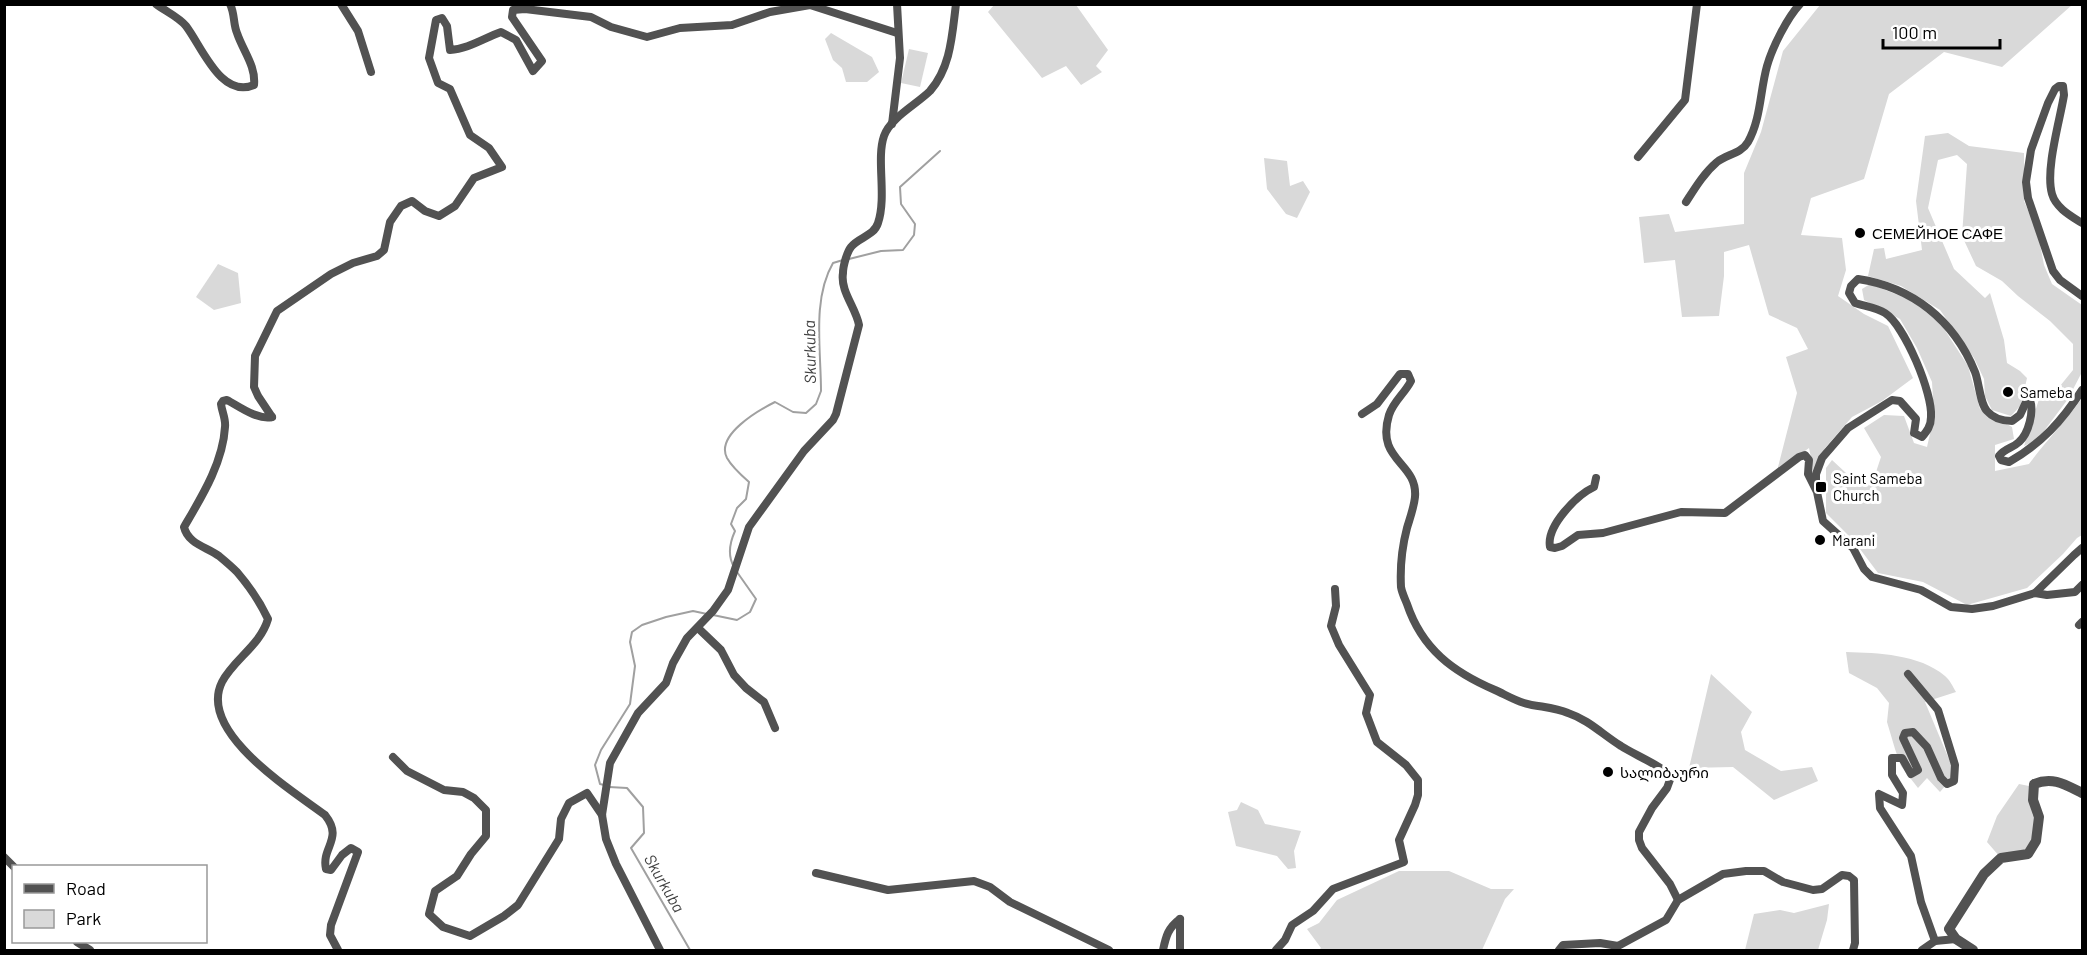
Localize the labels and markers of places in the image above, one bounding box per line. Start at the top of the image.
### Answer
place label: СЕМЕЙНОЕ САФЕ [1872,224,2003,242]
marker: СЕМЕЙНОЕ САФЕ [1853,226,1867,240]
place label: Sameba [2020,383,2073,401]
marker: Sameba [2001,385,2015,399]
place label: Saint Sameba Church [1833,469,1922,504]
marker: Saint Sameba Church [1814,480,1828,494]
place label: Marani [1832,531,1875,549]
marker: Marani [1813,533,1827,547]
place label: სალიბაური [1620,763,1709,782]
marker: სალიბაური [1601,765,1615,779]

